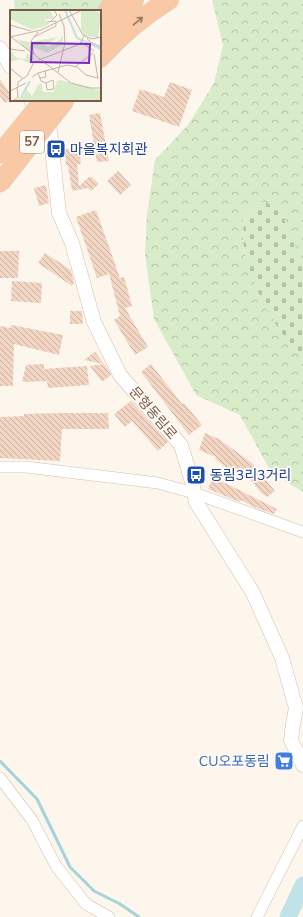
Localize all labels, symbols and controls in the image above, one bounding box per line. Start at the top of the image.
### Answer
inset map [10,10,101,101]
one-way arrow [133,17,143,26]
road number: 57 [20,131,44,153]
bus stop icon: 마을복지회관 [45,138,67,160]
place label: 마을복지회관 [70,140,147,159]
street label: 문형동림로 [125,382,181,444]
bus stop icon: 동림3리3거리 [185,464,207,486]
place label: 동림3리3거리 [210,466,291,485]
supermarket icon: CU오포동림 [273,750,295,772]
place label: CU오포동림 [199,752,270,771]

